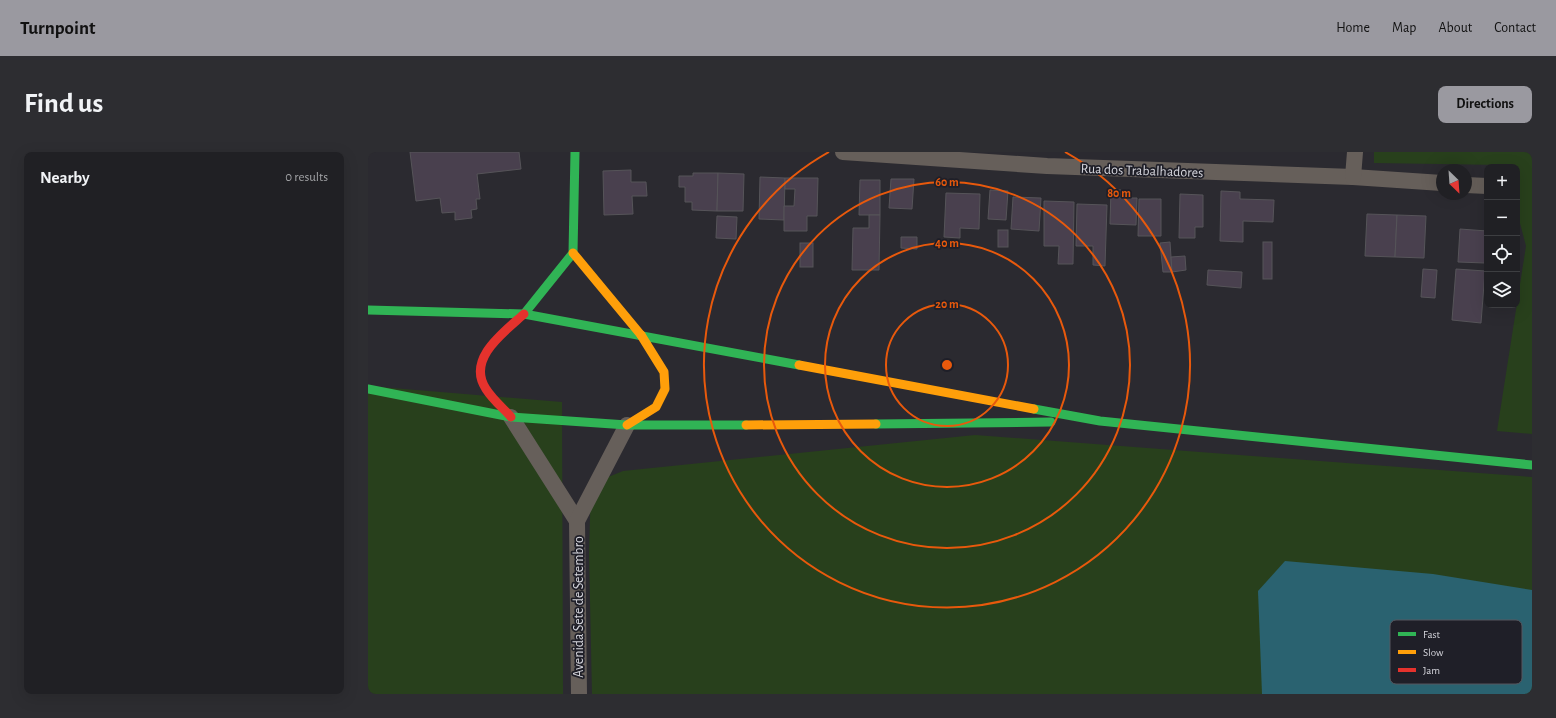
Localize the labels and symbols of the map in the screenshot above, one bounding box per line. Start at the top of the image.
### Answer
street label: Rua dos Trabalhadores [1080,162,1204,180]
north arrow [1436,164,1472,200]
text: 60 m [935,176,959,188]
text: 80 m [1107,187,1131,199]
text: 40 m [935,237,959,249]
text: 20 m [935,298,959,310]
centre of rings [940,358,954,372]
street label: Avenida Sete de Setembro [572,536,586,678]
legend [1390,620,1522,684]
text: Fast [1423,629,1441,640]
text: Slow [1423,647,1444,658]
text: Jam [1423,665,1440,676]

